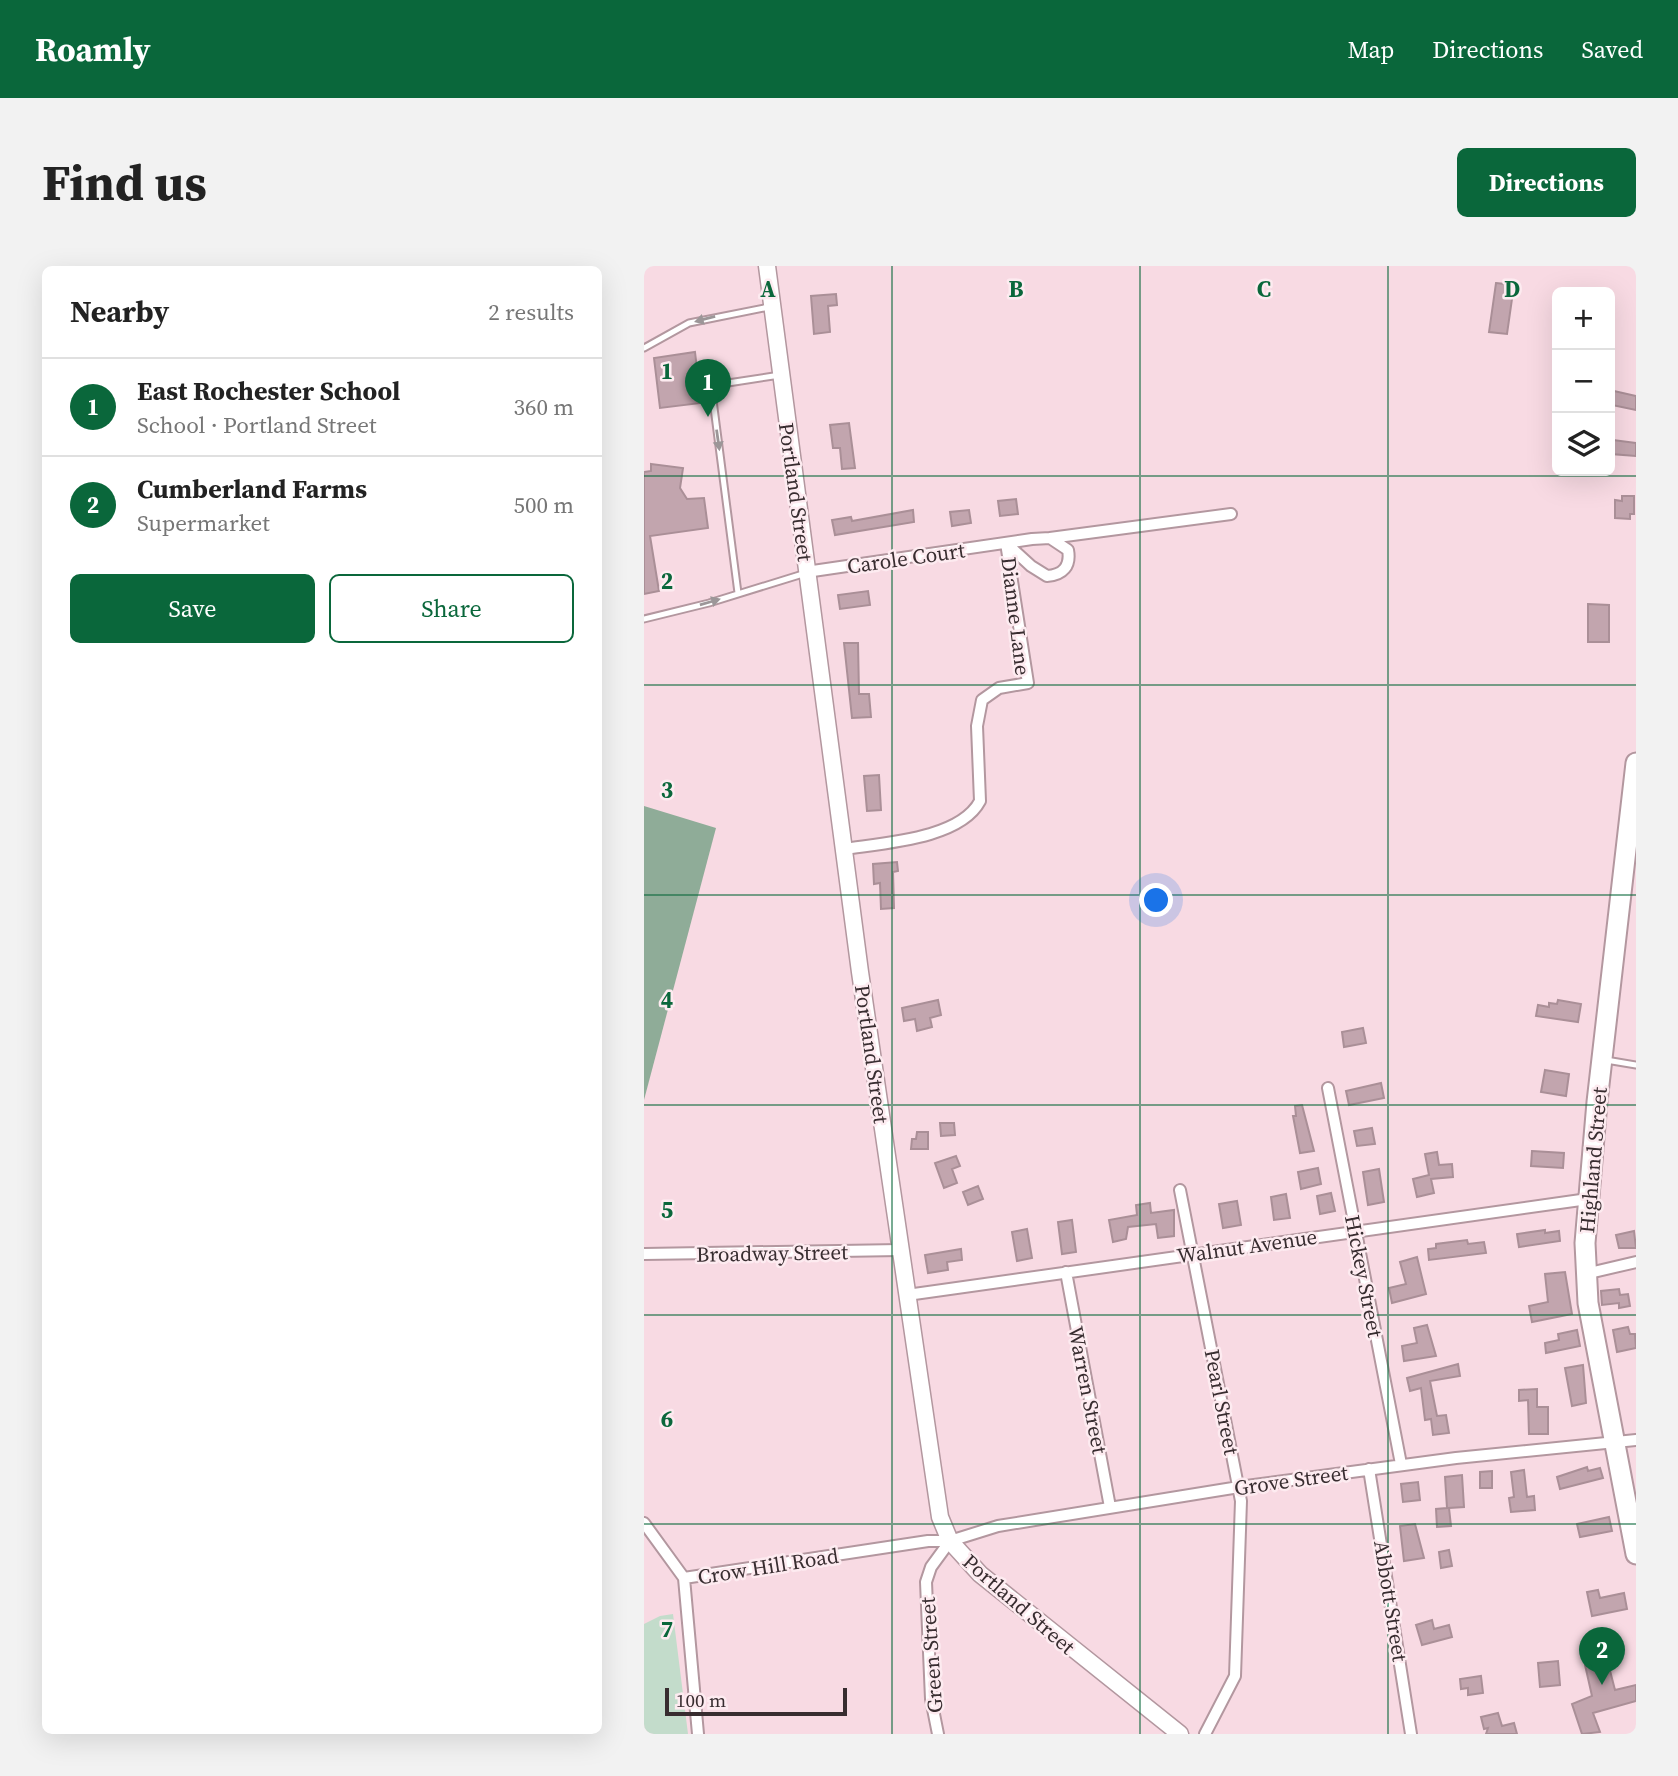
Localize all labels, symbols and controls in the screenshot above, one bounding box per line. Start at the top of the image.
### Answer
text: Roamly [35,27,151,72]
text: Map [1347,33,1394,66]
text: Directions [1432,33,1543,66]
text: Saved [1581,33,1643,66]
button: Directions [1457,148,1636,217]
text: Find us [42,149,207,216]
text: A [760,273,776,305]
text: B [1009,273,1024,305]
text: C [1257,273,1271,305]
text: D [1504,273,1520,305]
map controls [1552,287,1615,476]
button: + [1552,287,1615,350]
text: Nearby [70,291,169,332]
text: 2 results [488,296,574,328]
one-way arrow [694,314,716,325]
button: − [1552,350,1615,413]
text: 1 [661,355,673,387]
pin: 1 [685,359,731,417]
text: East Rochester School [137,373,400,409]
text: 1 [87,391,99,423]
text: 360 m [513,391,574,423]
text: School · Portland Street [137,409,376,441]
button: layers [1552,413,1615,476]
street label: Portland Street [772,421,820,564]
one-way arrow [713,429,724,451]
text: Cumberland Farms [137,471,367,507]
text: 2 [87,489,99,521]
text: 500 m [513,489,574,521]
text: Supermarket [137,507,270,539]
street label: Carole Court [845,535,967,581]
street label: Dianne Lane [994,555,1038,677]
text: 2 [661,565,673,597]
button: Save [70,574,315,643]
button: Share [329,574,574,643]
one-way arrow [700,597,721,607]
text: 3 [661,774,673,806]
your location [1139,883,1173,917]
street label: Portland Street [848,983,896,1126]
text: 4 [661,984,673,1016]
street label: Highland Street [1572,1086,1614,1234]
text: 5 [661,1194,673,1226]
street label: Hickey Street [1338,1212,1390,1340]
street label: Walnut Avenue [1175,1222,1319,1270]
street label: Broadway Street [696,1237,848,1269]
street label: Warren Street [1061,1324,1115,1456]
street label: Pearl Street [1198,1347,1246,1458]
text: 6 [661,1403,673,1435]
street label: Grove Street [1232,1458,1350,1502]
street label: Abbott Street [1367,1538,1415,1664]
street label: Crow Hill Road [696,1541,841,1591]
street label: Portland Street [957,1547,1081,1661]
street label: Green Street [912,1596,950,1714]
text: 7 [661,1613,673,1645]
pin: 2 [1579,1627,1625,1685]
scale bar [665,1685,847,1717]
text: 100 m [676,1687,726,1713]

